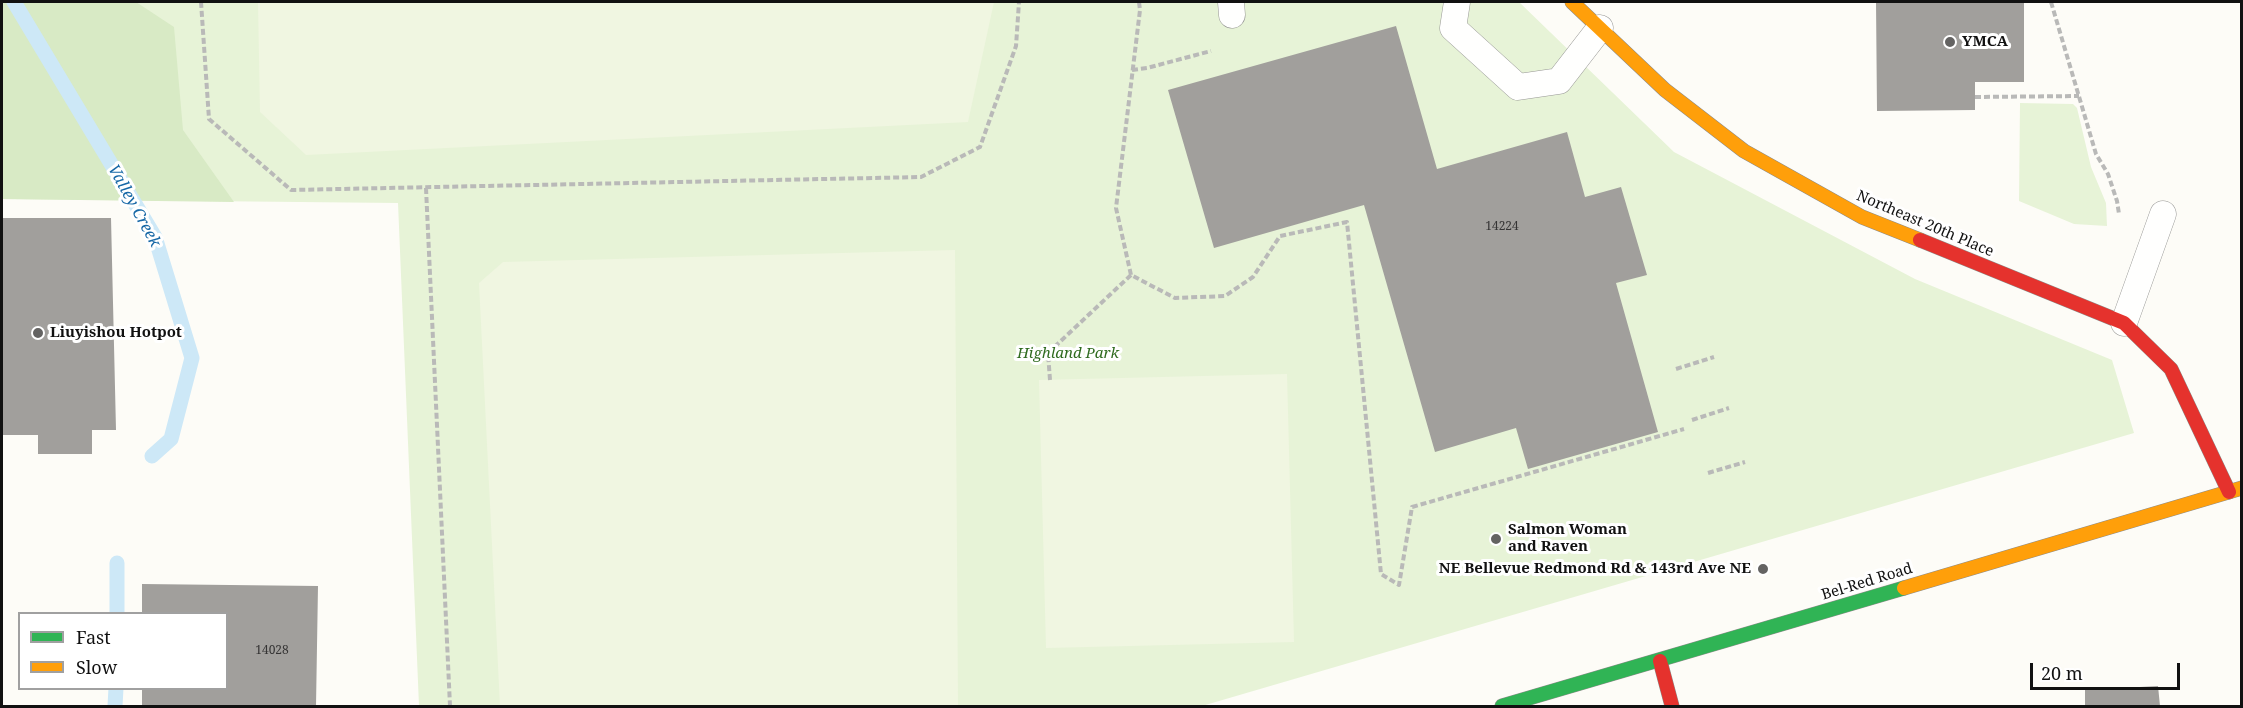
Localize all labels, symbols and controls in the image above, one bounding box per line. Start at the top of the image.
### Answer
place label: YMCA [1962,33,2008,51]
marker: YMCA [1943,35,1957,49]
water label: Valley Creek [103,161,165,251]
street label: Northeast 20th Place [1854,187,1996,261]
house number: 14224 [1485,220,1519,234]
place label: Liuyishou Hotpot [50,324,182,342]
marker: Liuyishou Hotpot [31,326,45,340]
park label: Highland Park [1017,345,1119,363]
place label: Salmon Woman and Raven [1508,521,1627,556]
marker: Salmon Woman and Raven [1489,532,1503,546]
place label: NE Bellevue Redmond Rd & 143rd Ave NE [1439,560,1751,578]
street label: Bel-Red Road [1819,560,1915,604]
marker: NE Bellevue Redmond Rd & 143rd Ave NE [1756,562,1770,576]
legend [18,612,228,690]
text: Fast [76,625,111,649]
house number: 14028 [255,644,289,658]
scale bar [2033,651,2183,689]
text: Slow [76,655,117,679]
text: 20 m [2041,661,2083,685]

